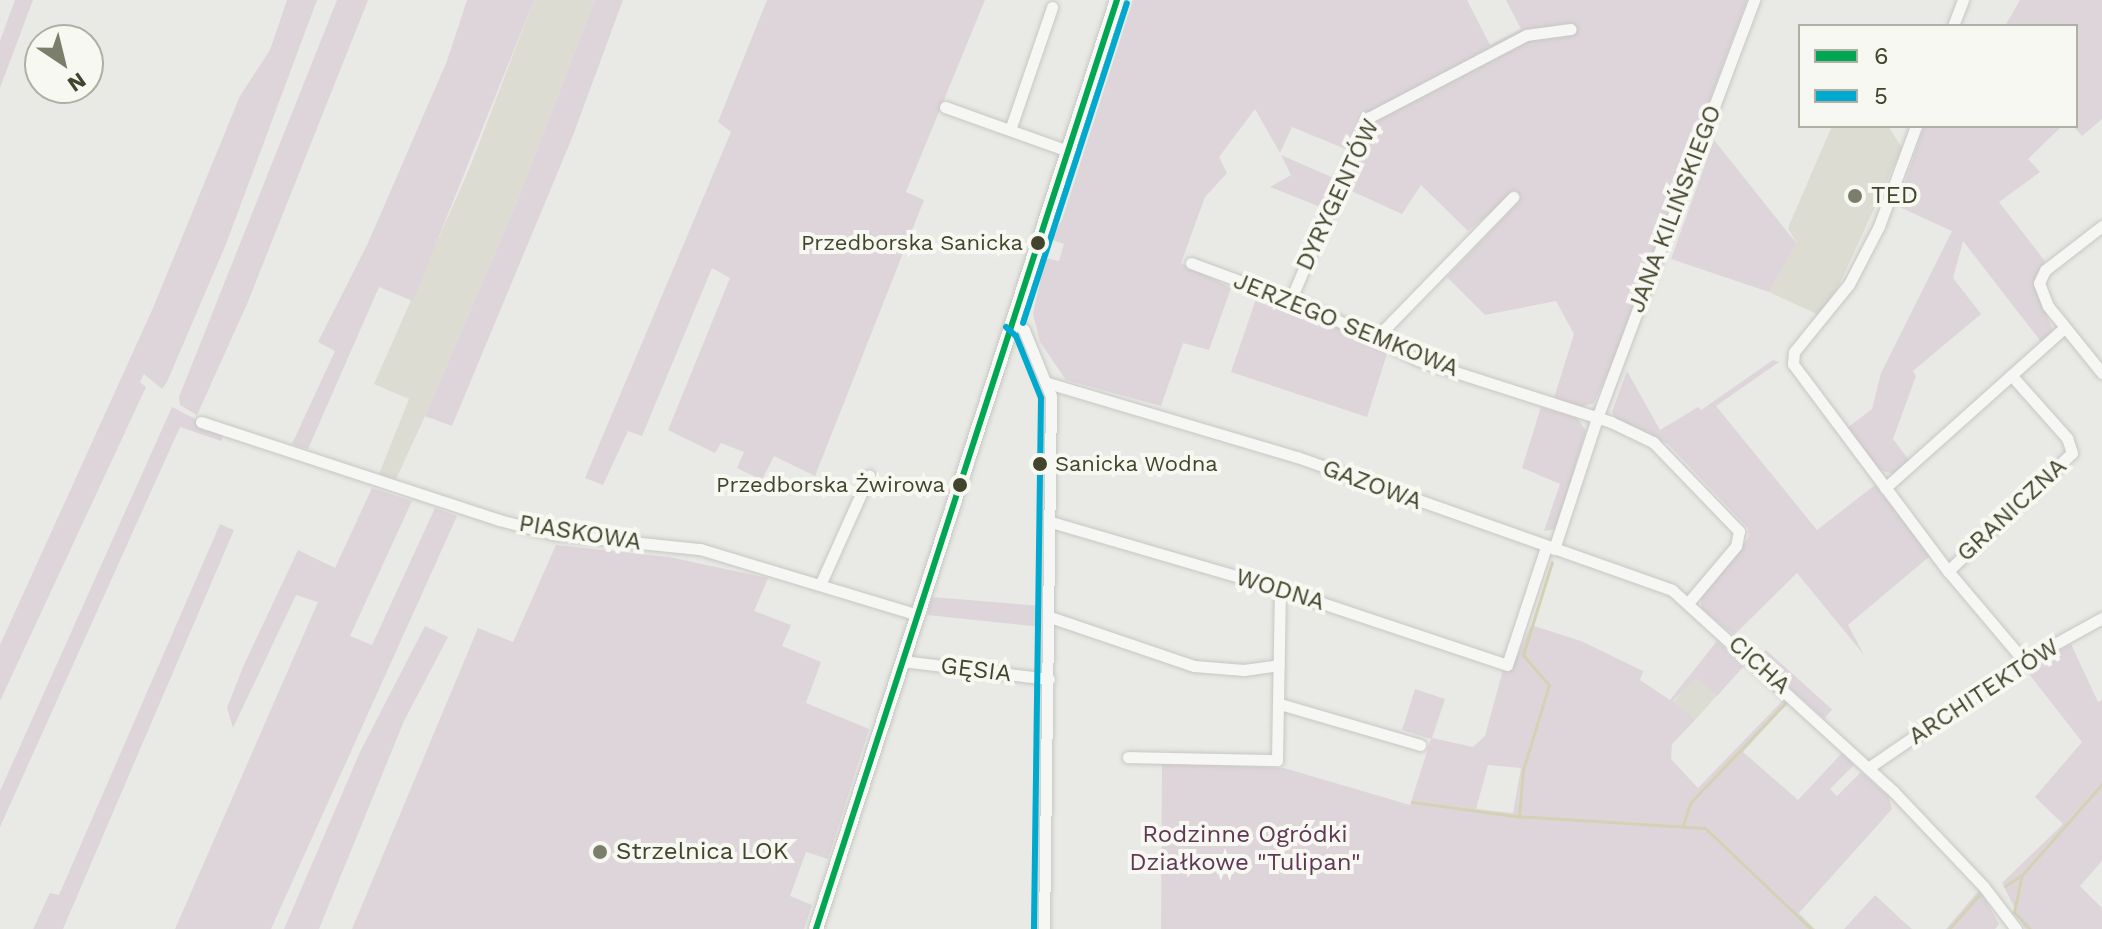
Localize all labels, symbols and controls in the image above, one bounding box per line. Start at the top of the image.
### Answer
north arrow [24,24,104,104]
legend [1798,24,2078,128]
text: 6 [1874,42,1889,70]
text: N [63,68,91,97]
text: 5 [1874,82,1888,110]
street label: JANA KILIŃSKIEGO [1622,101,1728,317]
street label: DYRYGENTÓW [1290,115,1386,275]
place label: TED [1871,182,1918,210]
marker: TED [1846,187,1864,205]
place label: Przedborska Sanicka [800,230,1023,256]
marker: Przedborska Sanicka [1030,235,1046,251]
street label: JERZEGO SEMKOWA [1229,267,1463,383]
place label: Sanicka Wodna [1055,451,1219,477]
street label: GRANICZNA [1951,452,2073,568]
street label: GAZOWA [1318,454,1426,516]
marker: Sanicka Wodna [1032,456,1048,472]
place label: Przedborska Żwirowa [716,472,945,498]
marker: Przedborska Żwirowa [952,477,968,493]
street label: PIASKOWA [517,509,643,557]
street label: WODNA [1232,563,1328,617]
street label: CICHA [1722,630,1796,700]
street label: ARCHITEKTÓW [1904,633,2064,751]
street label: GĘSIA [939,651,1013,689]
park label: Rodzinne Ogródki Działkowe "Tulipan" [1129,821,1361,877]
place label: Strzelnica LOK [616,838,789,866]
marker: Strzelnica LOK [591,843,609,861]

